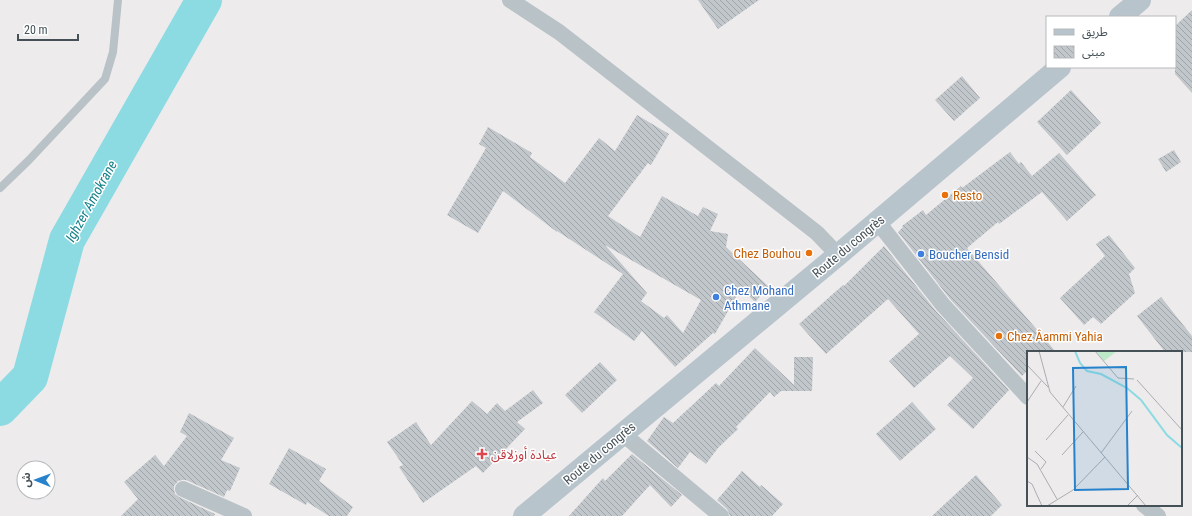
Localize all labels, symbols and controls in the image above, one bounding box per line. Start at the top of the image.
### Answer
scale bar [18,16,78,42]
legend [1046,16,1176,68]
text: 20 m [24,23,48,37]
text: طريق [1082,25,1108,40]
text: مبنى [1082,45,1105,59]
water label: Ighzer Amokrane [62,158,120,244]
place label: Resto [953,188,982,203]
marker: Resto [940,190,950,200]
street label: Route du congrès [809,212,887,281]
place label: Chez Bouhou [734,246,801,261]
place label: Boucher Bensid [929,247,1009,262]
marker: Chez Bouhou [804,248,814,258]
marker: Boucher Bensid [916,249,926,259]
place label: Chez Mohand Athmane [724,283,794,313]
marker: Chez Mohand Athmane [711,292,721,302]
place label: Chez Âammi Yahia [1007,329,1103,344]
marker: Chez Âammi Yahia [994,331,1004,341]
inset map [1027,351,1182,506]
street label: Route du congrès [560,419,638,488]
place label: عيادة أوزلاقن [491,446,557,463]
marker: عيادة أوزلاقن [476,448,488,460]
north arrow [16,460,56,500]
text: ش [20,472,33,487]

